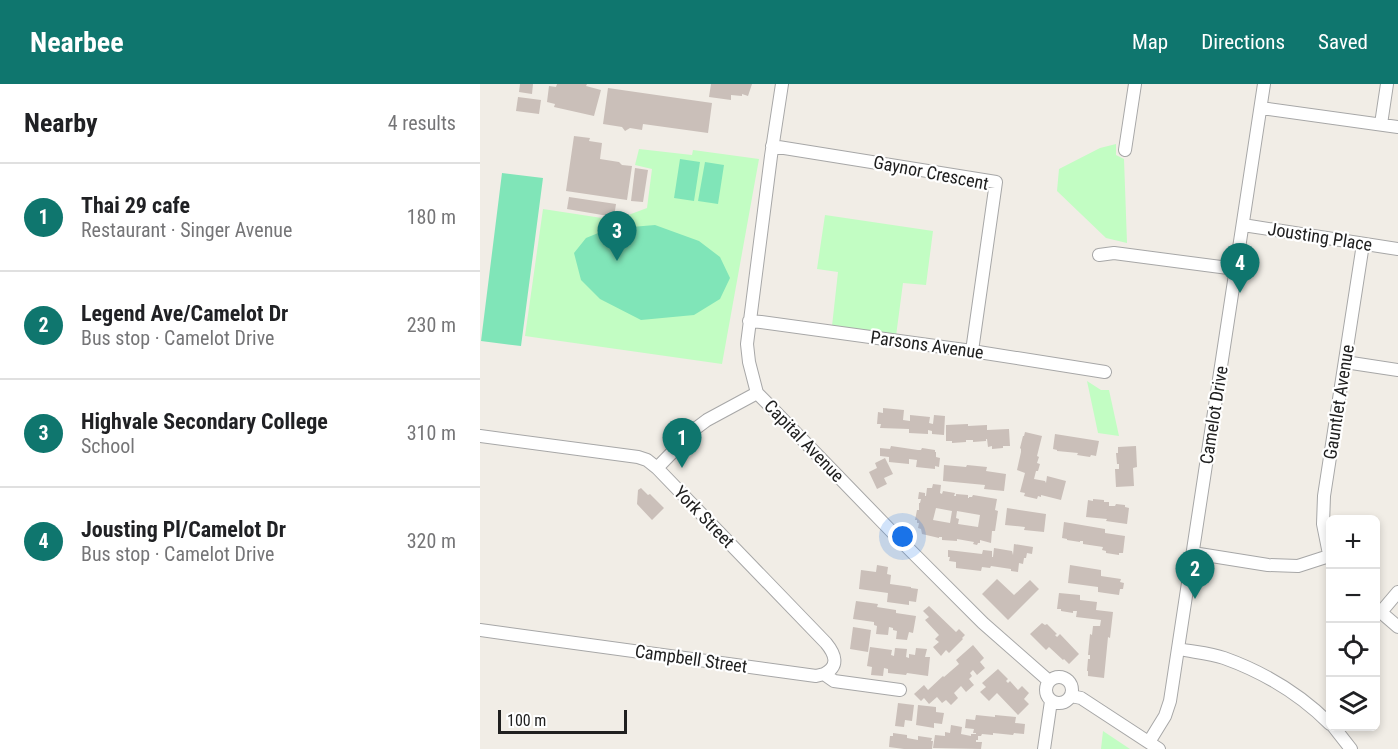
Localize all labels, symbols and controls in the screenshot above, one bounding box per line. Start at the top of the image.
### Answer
text: Nearbee [30,26,124,59]
text: Map [1132,30,1168,54]
text: Directions [1201,30,1285,54]
text: Saved [1318,30,1368,54]
text: Nearby [24,108,98,138]
text: 4 results [388,111,456,135]
street label: Gaynor Crescent [872,151,991,194]
text: Thai 29 cafe [81,193,190,218]
text: 1 [38,205,49,229]
text: 180 m [407,205,456,229]
pin: 3 [598,212,636,261]
text: Restaurant · Singer Avenue [81,218,292,242]
street label: Jousting Place [1266,218,1374,255]
pin: 4 [1220,244,1260,293]
text: Legend Ave/Camelot Dr [81,301,288,326]
text: 2 [38,313,49,337]
text: 230 m [407,313,456,337]
text: Bus stop · Camelot Drive [81,326,275,350]
street label: Parsons Avenue [869,326,985,363]
street label: Gauntlet Avenue [1319,343,1358,461]
street label: Camelot Drive [1195,364,1232,466]
street label: Capital Avenue [760,395,849,486]
text: Highvale Secondary College [81,409,328,434]
pin: 1 [662,418,702,468]
text: 3 [38,421,49,445]
text: 310 m [407,421,456,445]
text: School [81,434,135,458]
street label: York Street [670,481,739,552]
map controls [1326,515,1380,731]
button: + [1326,515,1380,569]
text: Jousting Pl/Camelot Dr [81,517,286,542]
your location [888,522,917,551]
text: 4 [38,529,49,553]
text: 320 m [407,529,456,553]
text: Bus stop · Camelot Drive [81,542,275,566]
pin: 2 [1176,550,1214,599]
button: − [1326,569,1380,623]
button: locate [1326,623,1380,677]
street label: Campbell Street [634,640,749,677]
button: layers [1326,677,1380,731]
scale bar [498,707,627,734]
text: 100 m [507,711,546,730]

